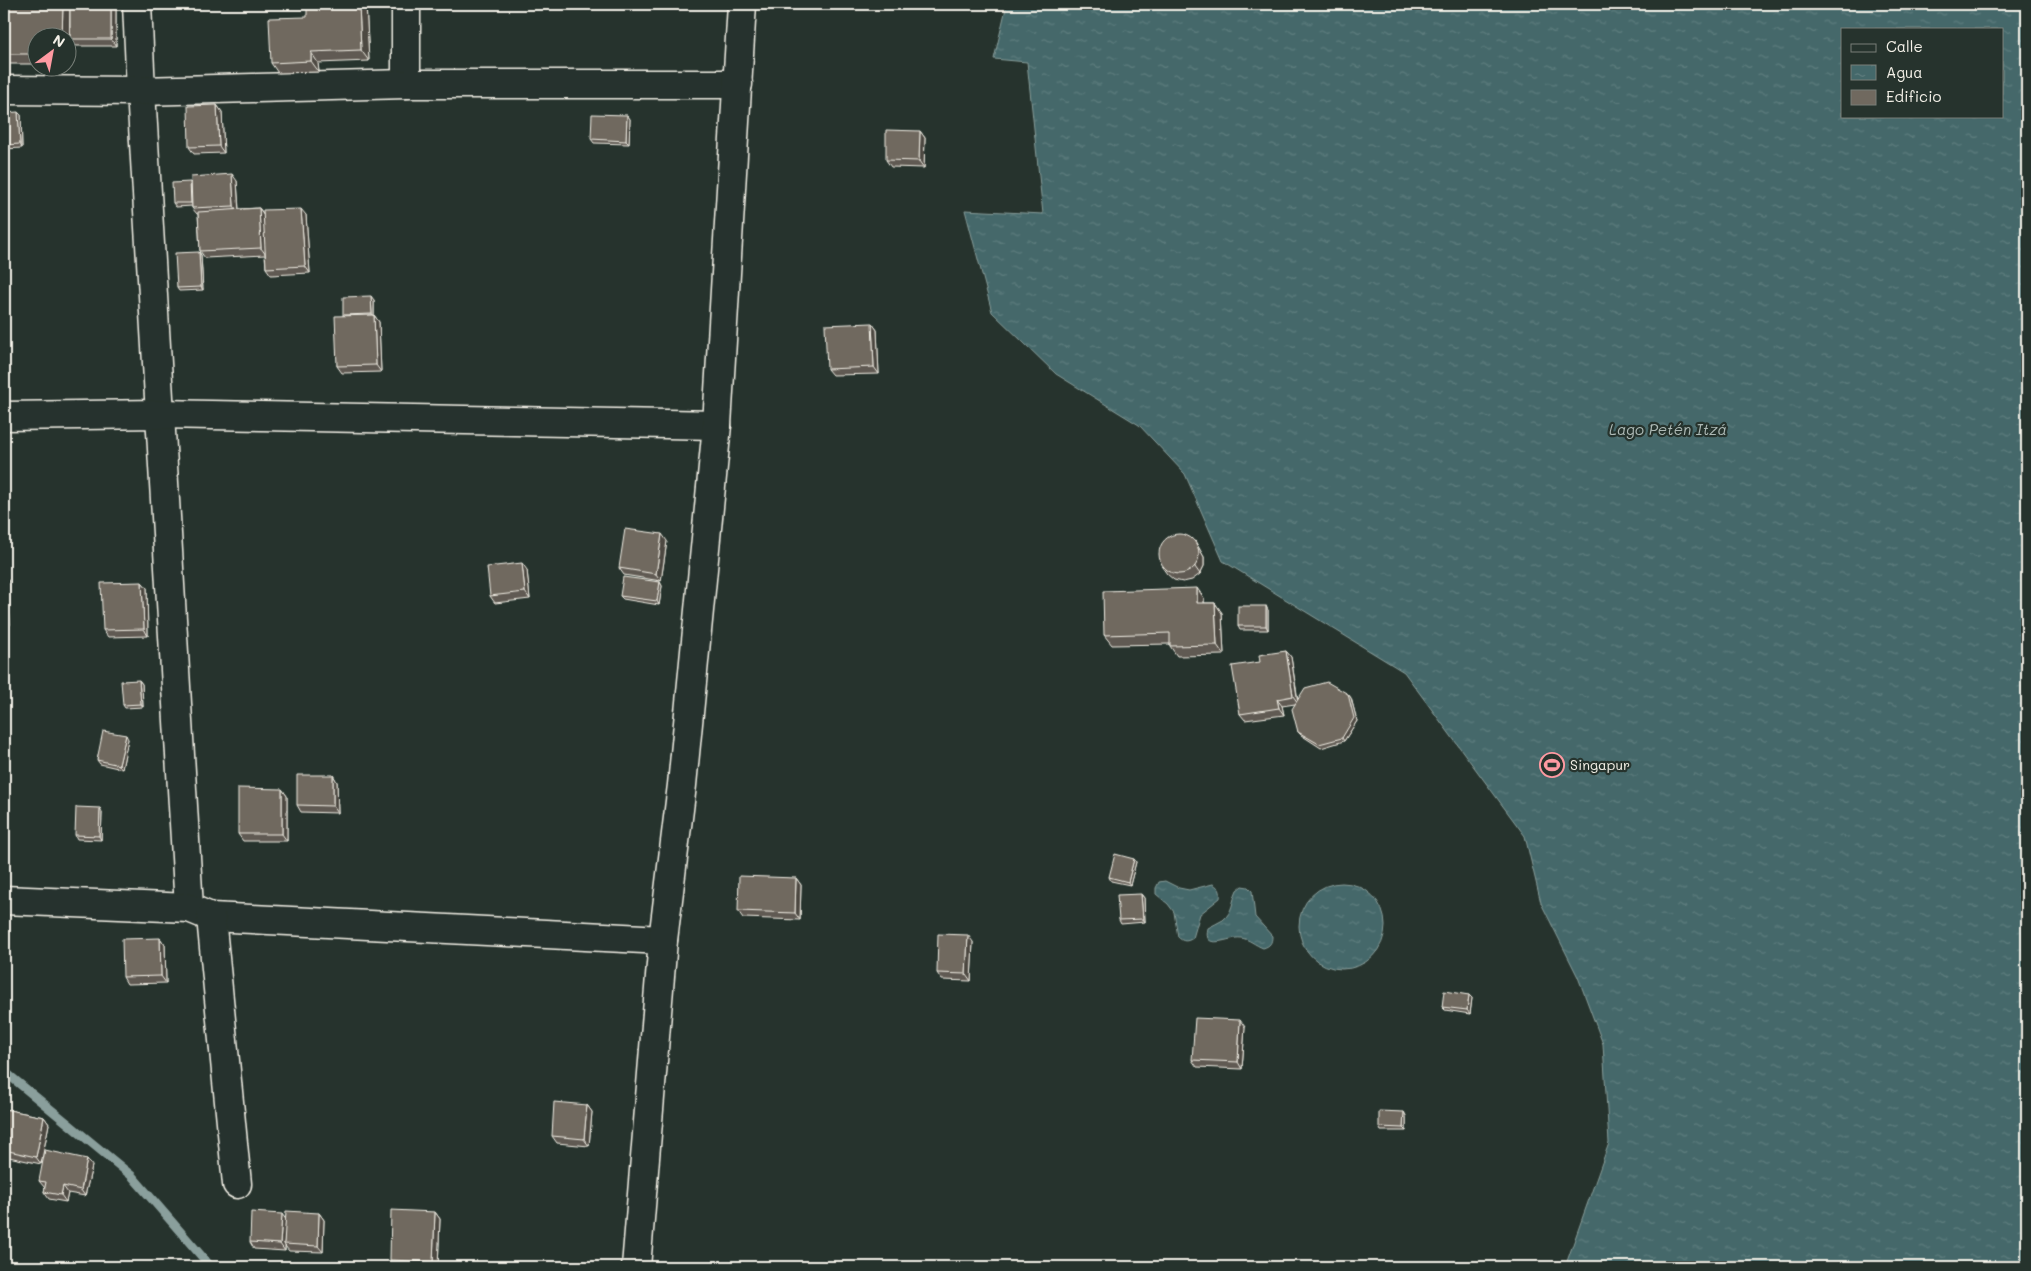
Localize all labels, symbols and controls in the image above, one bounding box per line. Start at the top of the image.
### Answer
north arrow [28,28,78,78]
legend [1841,28,2004,118]
text: N [50,30,69,51]
text: Calle [1886,36,1923,56]
text: Agua [1886,62,1923,82]
text: Edificio [1886,86,1942,106]
water label: Lago Petén Itzá [1609,419,1727,439]
sports icon: Singapur [1539,752,1565,778]
place label: Singapur [1570,755,1630,774]

